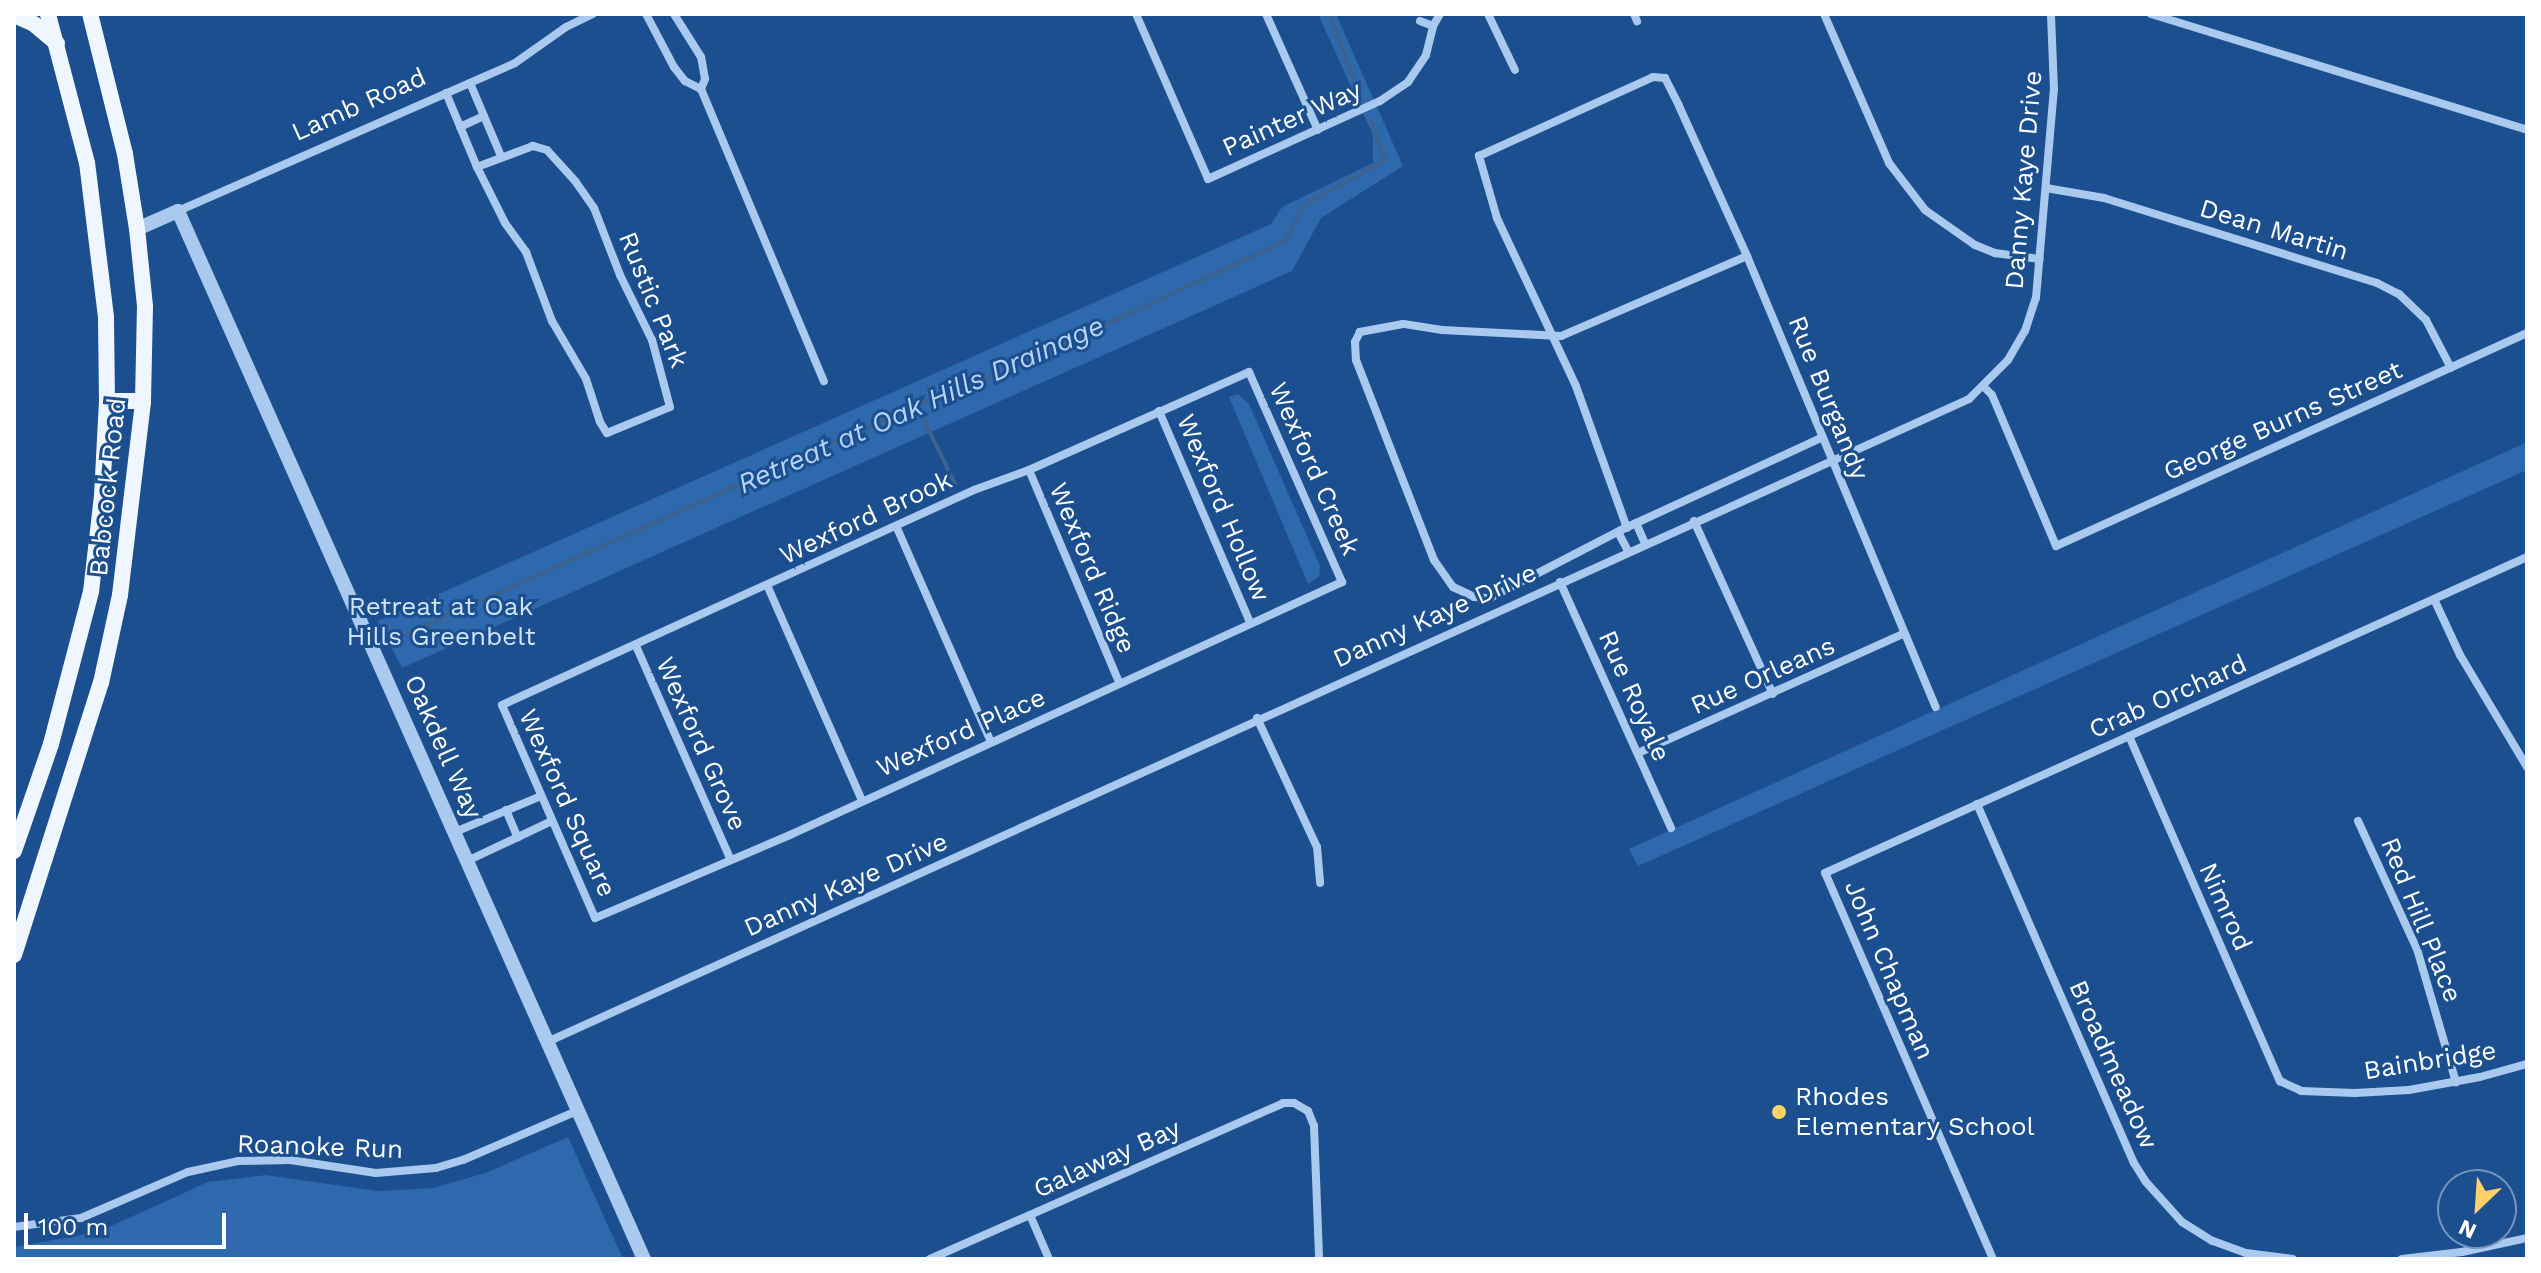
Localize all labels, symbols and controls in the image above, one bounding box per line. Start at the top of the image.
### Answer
street label: Lamb Road [287,62,431,148]
street label: Danny Kaye Drive [1999,69,2049,291]
street label: Painter Way [1217,74,1367,164]
street label: Dean Martin [2196,193,2352,267]
street label: Rustic Park [612,227,694,373]
water label: Retreat at Oak Hills Drainage [732,309,1110,501]
street label: Rue Burgandy [1781,311,1875,485]
street label: George Burns Street [2159,354,2407,488]
street label: Wexford Creek [1262,378,1366,560]
street label: Babcock Road [83,396,133,578]
street label: Wexford Hollow [1169,410,1277,606]
street label: Wexford Brook [775,464,957,572]
street label: Wexford Ridge [1042,478,1142,658]
street label: Danny Kaye Drive [1328,557,1542,675]
park label: Retreat at Oak Hills Greenbelt [346,591,536,652]
street label: Rue Royale [1591,626,1677,766]
street label: Rue Orleans [1686,630,1840,722]
street label: Crab Orchard [2084,648,2252,746]
street label: Wexford Grove [649,653,753,835]
street label: Oakdell Way [397,669,489,825]
street label: Wexford Place [872,682,1050,784]
street label: Wexford Square [512,704,622,902]
street label: Danny Kaye Drive [739,826,953,944]
street label: Red Hill Place [2374,833,2468,1007]
street label: Nimrod [2192,858,2258,956]
street label: John Chapman [1837,876,1941,1064]
street label: Broadmeadow [2062,976,2164,1154]
street label: Bainbridge [2362,1035,2498,1087]
place label: Rhodes Elementary School [1795,1081,2035,1142]
marker: Rhodes Elementary School [1770,1103,1788,1121]
street label: Galaway Bay [1028,1113,1186,1205]
street label: Roanoke Run [236,1129,404,1165]
north arrow [2437,1169,2517,1249]
scale bar [28,1197,230,1247]
text: 100 m [38,1213,108,1241]
text: N [2455,1215,2480,1244]

